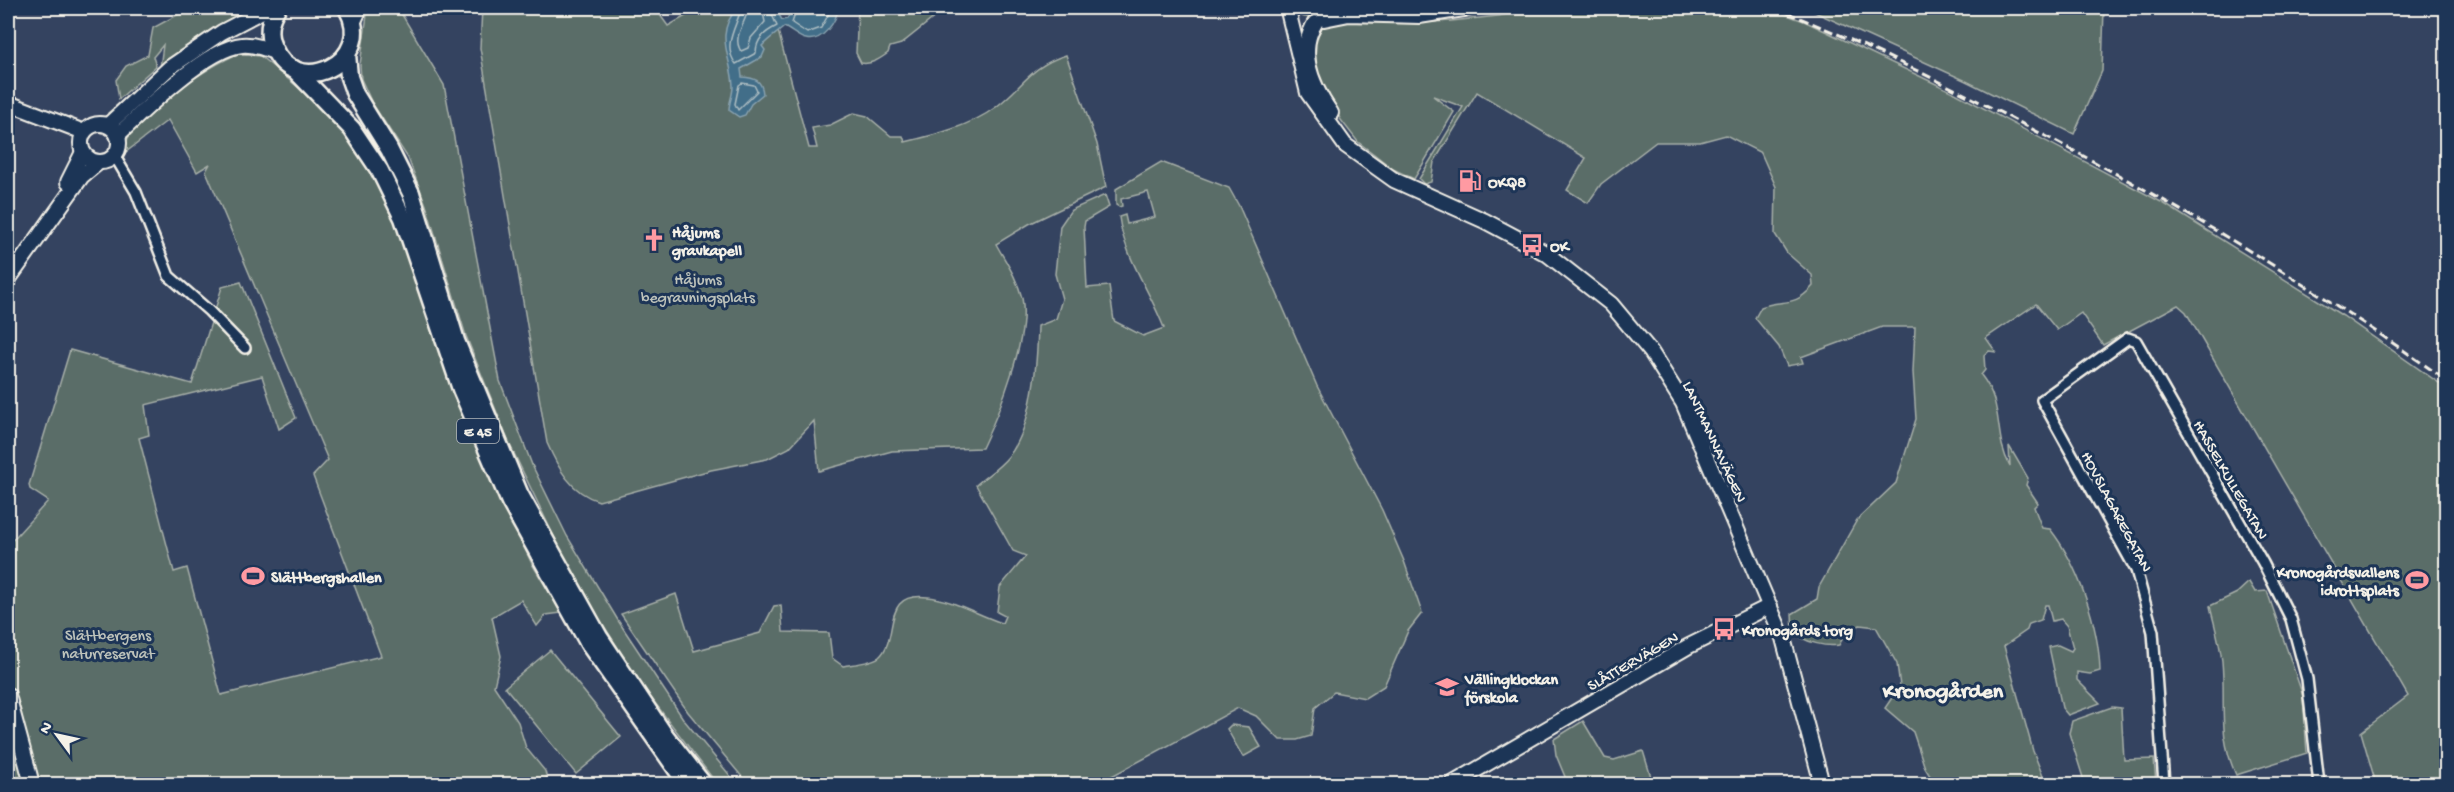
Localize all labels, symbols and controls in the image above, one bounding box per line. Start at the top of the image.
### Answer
fuel station icon: OKQ8 [1457,168,1483,194]
place label: OKQ8 [1488,175,1526,194]
place label: Håjums gravkapell [671,224,742,262]
church icon: Håjums gravkapell [641,227,667,253]
bus stop icon: OK [1519,232,1545,258]
place label: OK [1550,239,1571,258]
park label: Håjums begravningsplats [641,272,756,309]
street label: LANTMANNAVÄGEN [1676,379,1749,506]
street label: HASSELKULLEGATAN [2187,418,2271,544]
road number: E 45 [457,419,499,443]
street label: HOVSLAGAREGATAN [2075,449,2155,576]
sports icon: Slättbergshallen [240,563,266,589]
place label: Kronogårdsvallens idrottsplats [2276,564,2400,602]
sports icon: Kronogårdsvallens idrottsplats [2404,567,2430,593]
place label: Slättbergshallen [271,570,382,589]
bus stop icon: Kronogårds torg [1711,616,1737,642]
place label: Kronogårds torg [1741,622,1853,642]
park label: Slättbergens naturreservat [62,628,156,665]
street label: SLÅTTERVÄGEN [1584,628,1683,697]
place label: Vällingklockan förskola [1464,672,1558,709]
school or university icon: Vällingklockan förskola [1434,674,1460,700]
district label: Kronogården [1882,680,2004,706]
north arrow [27,705,87,765]
text: N [37,719,58,738]

